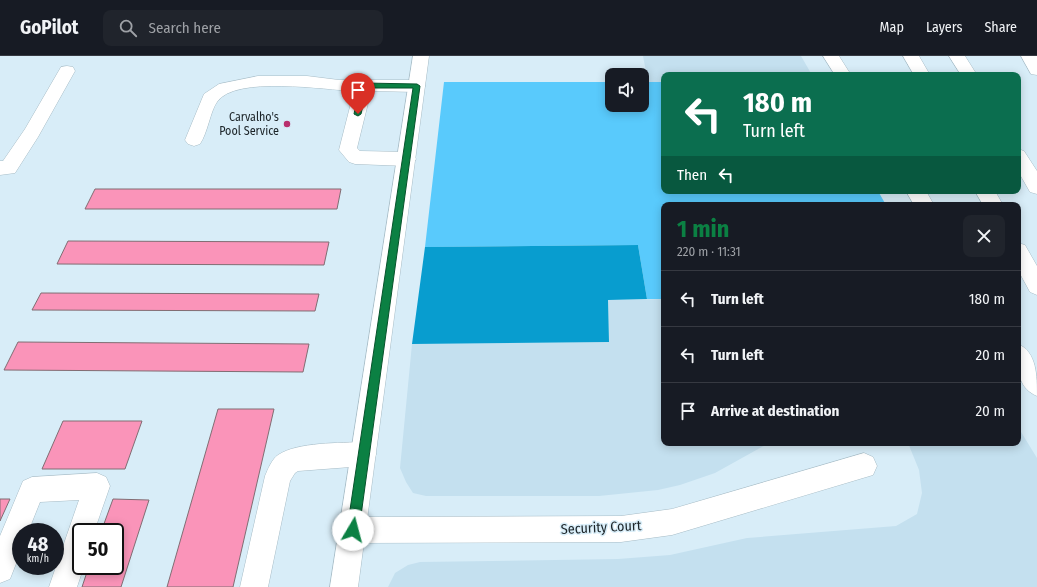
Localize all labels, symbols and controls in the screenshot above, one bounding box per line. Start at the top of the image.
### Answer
search box [103,10,383,46]
text: GoPilot [20,16,79,39]
icon: search [117,17,139,39]
text: Search here [149,19,221,37]
text: Map [880,19,904,36]
text: Layers [926,19,962,36]
text: Share [984,19,1017,36]
map controls [605,68,649,112]
button: sound [605,68,649,112]
pin [341,73,375,114]
icon: arrive [347,79,369,101]
text: 180 m [743,86,812,119]
icon: left [677,88,729,140]
place label: Carvalho's Pool Service [219,110,279,138]
marker: Carvalho's Pool Service [282,119,292,129]
text: Turn left [743,120,805,142]
icon: left [715,164,737,186]
text: Then [677,166,707,184]
text: 1 min [677,215,729,243]
button: close [963,215,1005,257]
text: 220 m · 11:31 [677,244,741,259]
icon: left [677,288,699,310]
text: Turn left [711,290,764,308]
text: 180 m [969,290,1005,308]
icon: left [677,344,699,366]
text: Turn left [711,346,764,364]
text: 20 m [976,346,1005,364]
icon: arrive [677,400,699,422]
text: Arrive at destination [711,402,839,420]
text: 20 m [976,402,1005,420]
position arrow [332,509,374,551]
street label: Security Court [560,517,642,538]
speed limit sign: 50 [72,523,124,575]
text: 48 [28,532,48,556]
text: km/h [27,553,49,565]

